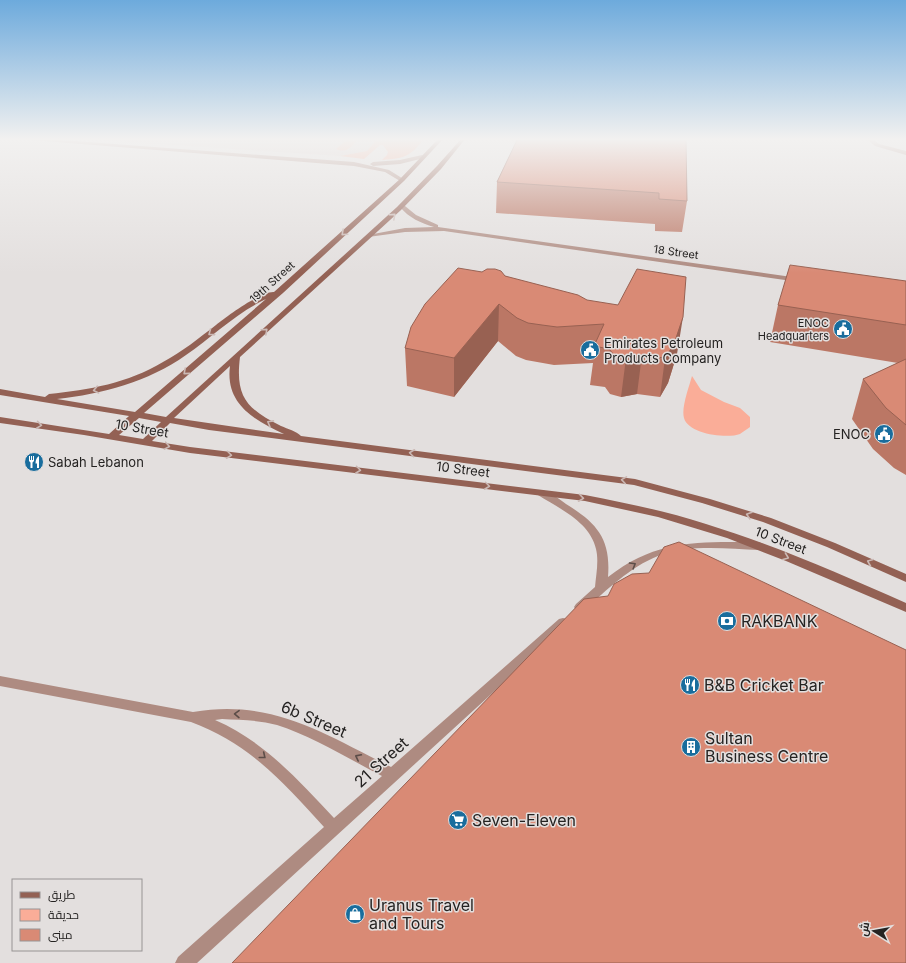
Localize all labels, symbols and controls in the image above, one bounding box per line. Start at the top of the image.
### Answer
one-way arrow [388,213,395,220]
one-way arrow [341,228,349,236]
street label: 18 Street [653,242,700,262]
street label: 19th Street [247,258,298,306]
place label: ENOC Headquarters [758,316,829,343]
public building icon: ENOC Headquarters [832,318,854,340]
one-way arrow [208,328,215,335]
one-way arrow [260,328,268,336]
place label: Emirates Petroleum Products Company [604,335,723,366]
public building icon: Emirates Petroleum Products Company [579,339,601,361]
one-way arrow [184,367,191,374]
one-way arrow [93,386,99,394]
street label: 10 Street [114,415,170,441]
one-way arrow [36,420,42,429]
one-way arrow [267,420,274,427]
public building icon: ENOC [873,423,895,445]
place label: ENOC [833,426,870,442]
one-way arrow [164,441,171,450]
one-way arrow [409,449,415,458]
one-way arrow [226,450,232,459]
restaurant icon: Sabah Lebanon [23,451,45,473]
place label: Sabah Lebanon [48,454,144,470]
street label: 10 Street [435,458,491,480]
one-way arrow [355,466,361,475]
one-way arrow [621,476,627,485]
one-way arrow [484,481,490,490]
one-way arrow [578,493,584,502]
one-way arrow [746,511,753,519]
street label: 10 Street [753,523,809,557]
one-way arrow [782,552,789,560]
one-way arrow [867,559,875,567]
one-way arrow [629,562,636,569]
bank icon: RAKBANK [716,610,738,632]
place label: RAKBANK [741,611,818,631]
restaurant icon: B&B Cricket Bar [679,674,701,696]
place label: B&B Cricket Bar [704,675,824,695]
street label: 6b Street [278,696,350,742]
one-way arrow [234,710,240,719]
place label: Sultan Business Centre [705,728,828,766]
street label: 21 Street [350,733,412,791]
building icon: Sultan Business Centre [680,736,702,758]
one-way arrow [258,751,265,758]
one-way arrow [355,755,362,762]
supermarket icon: Seven-Eleven [447,809,469,831]
place label: Seven-Eleven [472,810,576,830]
legend [12,879,142,951]
text: طريق [48,887,76,902]
place label: Uranus Travel and Tours [369,895,474,933]
shop icon: Uranus Travel and Tours [344,903,366,925]
text: حديقة [48,907,79,922]
north arrow [854,911,894,951]
text: ش [856,921,872,937]
text: مبنى [48,927,73,942]

